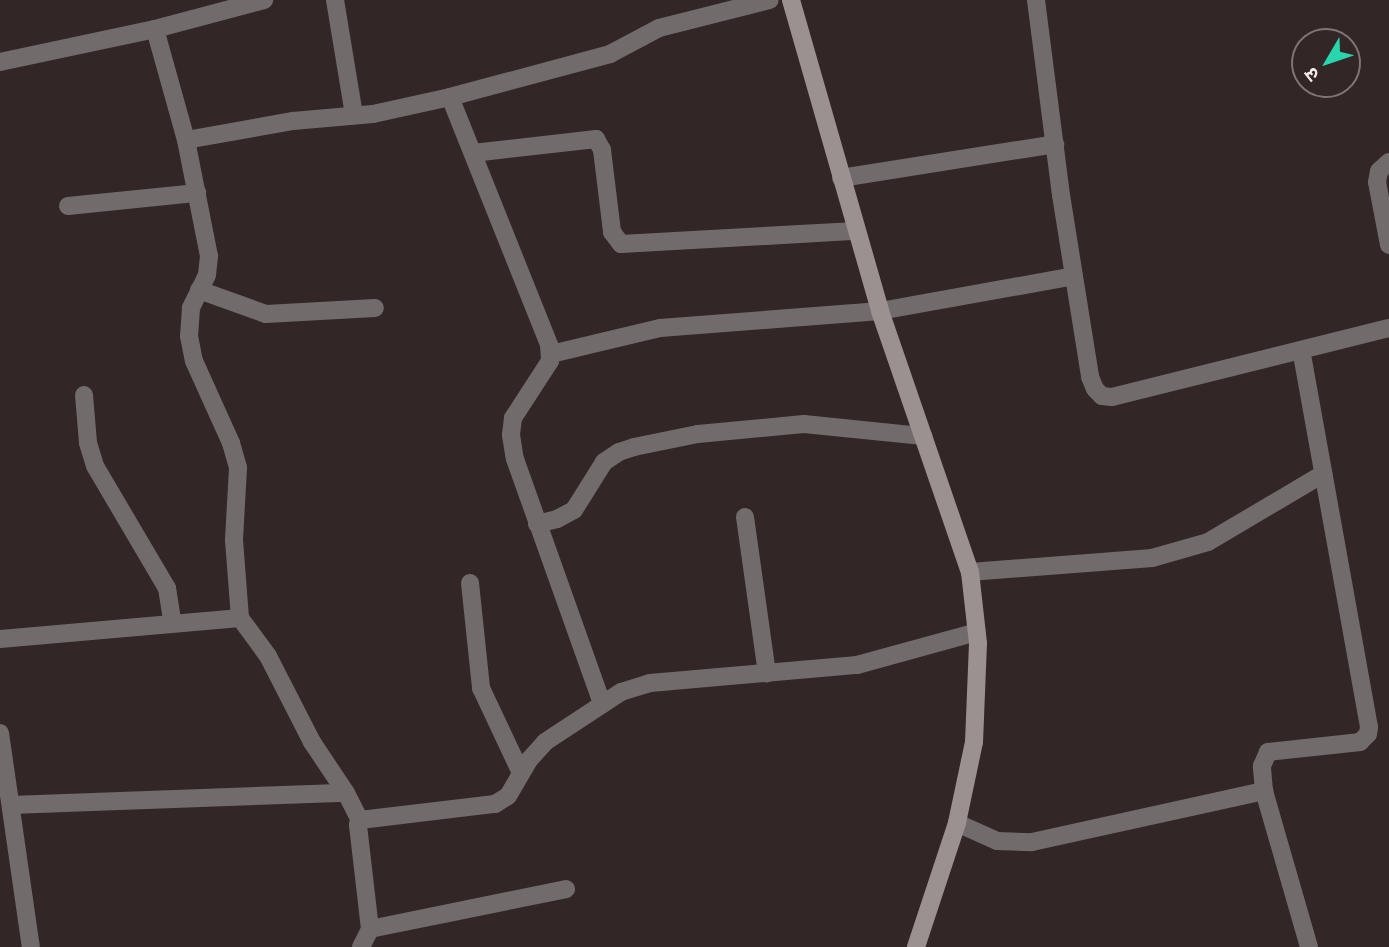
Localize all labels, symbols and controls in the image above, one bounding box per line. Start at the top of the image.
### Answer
north arrow [1291,28,1361,98]
text: उ [1298,64,1323,87]

